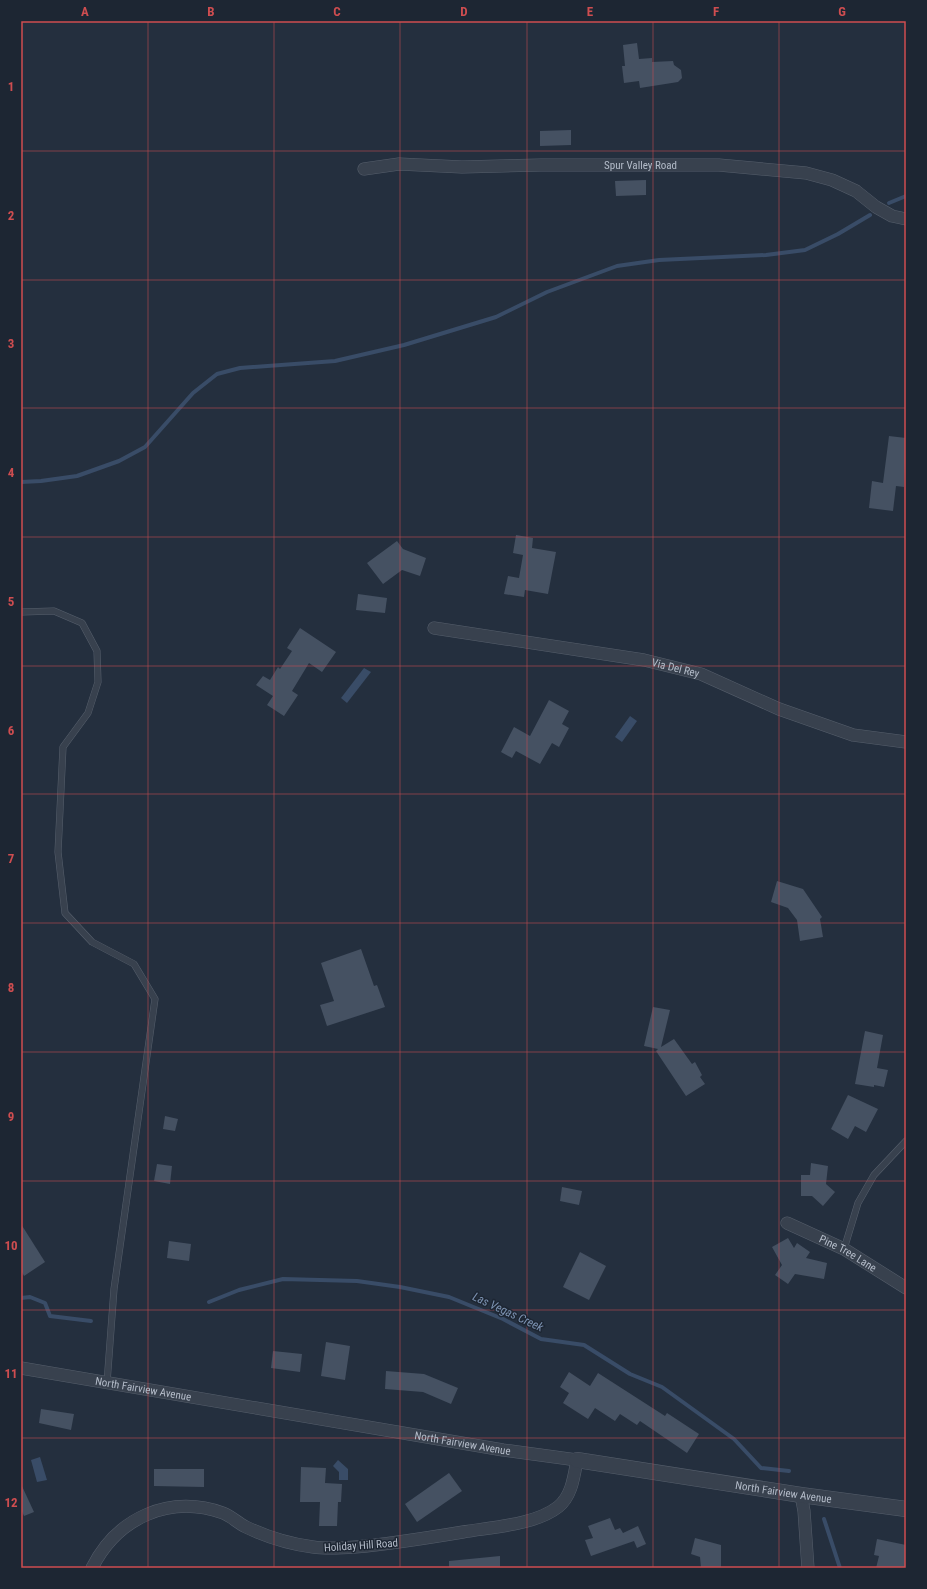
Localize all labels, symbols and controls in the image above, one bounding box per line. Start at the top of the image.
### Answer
text: A [81,4,89,19]
text: B [207,4,215,19]
text: C [333,4,341,19]
text: D [460,4,468,19]
text: E [587,4,594,19]
text: F [713,4,719,19]
text: G [838,4,846,19]
text: 1 [8,79,14,94]
street label: Spur Valley Road [604,159,677,172]
text: 2 [8,208,15,223]
text: 3 [8,336,14,351]
text: 4 [8,465,15,480]
text: 5 [8,594,15,609]
street label: Via Del Rey [650,656,701,680]
text: 6 [8,723,15,738]
text: 7 [8,851,15,866]
text: 8 [8,980,14,995]
text: 9 [8,1109,14,1124]
street label: Pine Tree Lane [817,1233,879,1275]
text: 10 [4,1238,18,1253]
water label: Las Vegas Creek [470,1290,546,1335]
text: 11 [4,1366,18,1381]
street label: North Fairview Avenue [94,1375,192,1404]
street label: North Fairview Avenue [414,1429,511,1458]
street label: North Fairview Avenue [734,1479,832,1506]
text: 12 [4,1495,18,1510]
street label: Holiday Hill Road [324,1536,398,1555]

